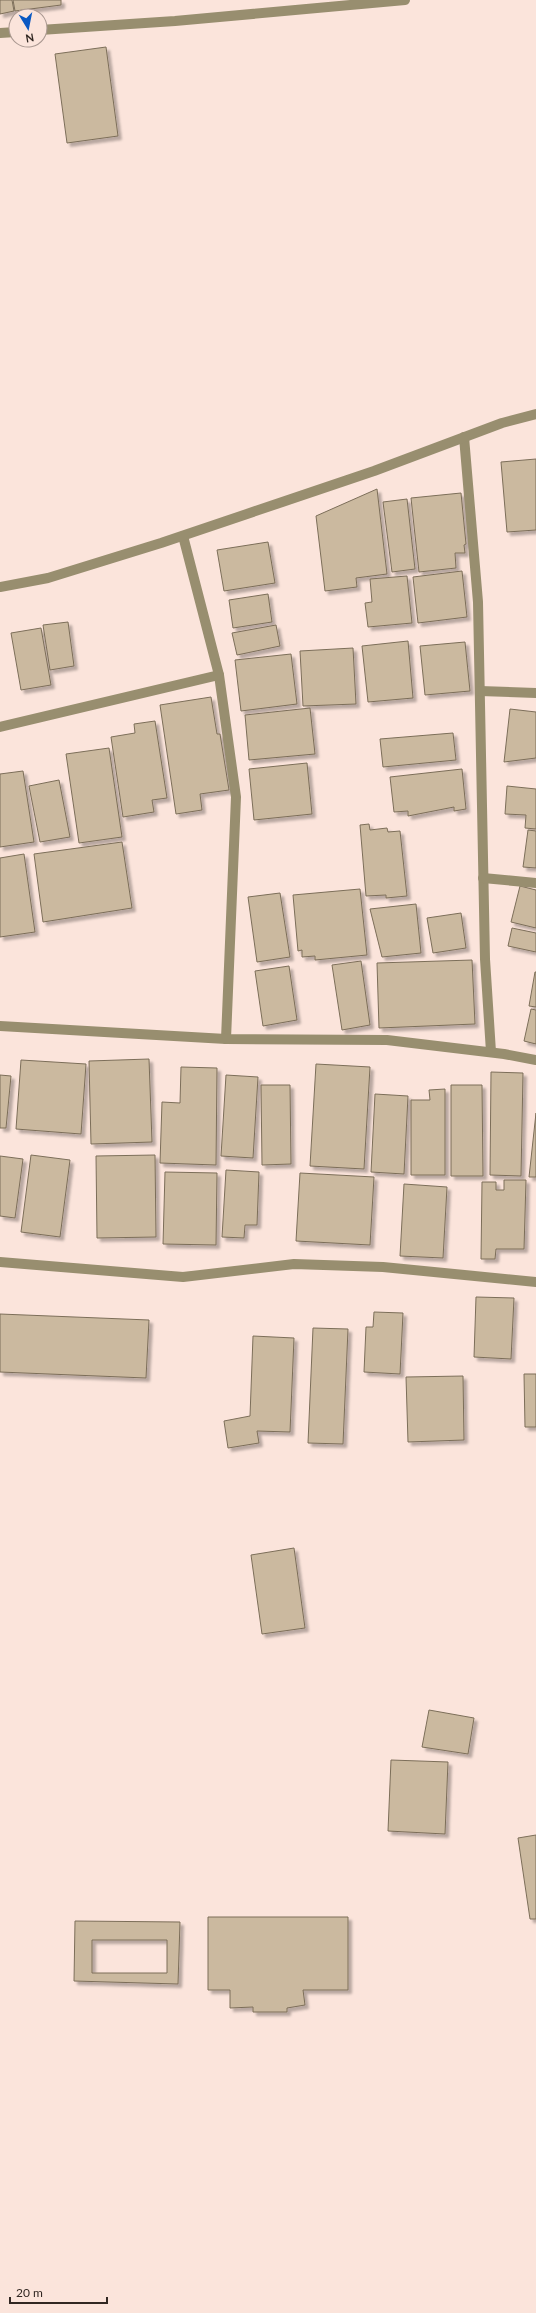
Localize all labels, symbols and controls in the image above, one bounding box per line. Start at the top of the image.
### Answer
north arrow [8,8,48,48]
text: N [25,31,35,45]
scale bar [10,2279,107,2305]
text: 20 m [16,2285,43,2300]

